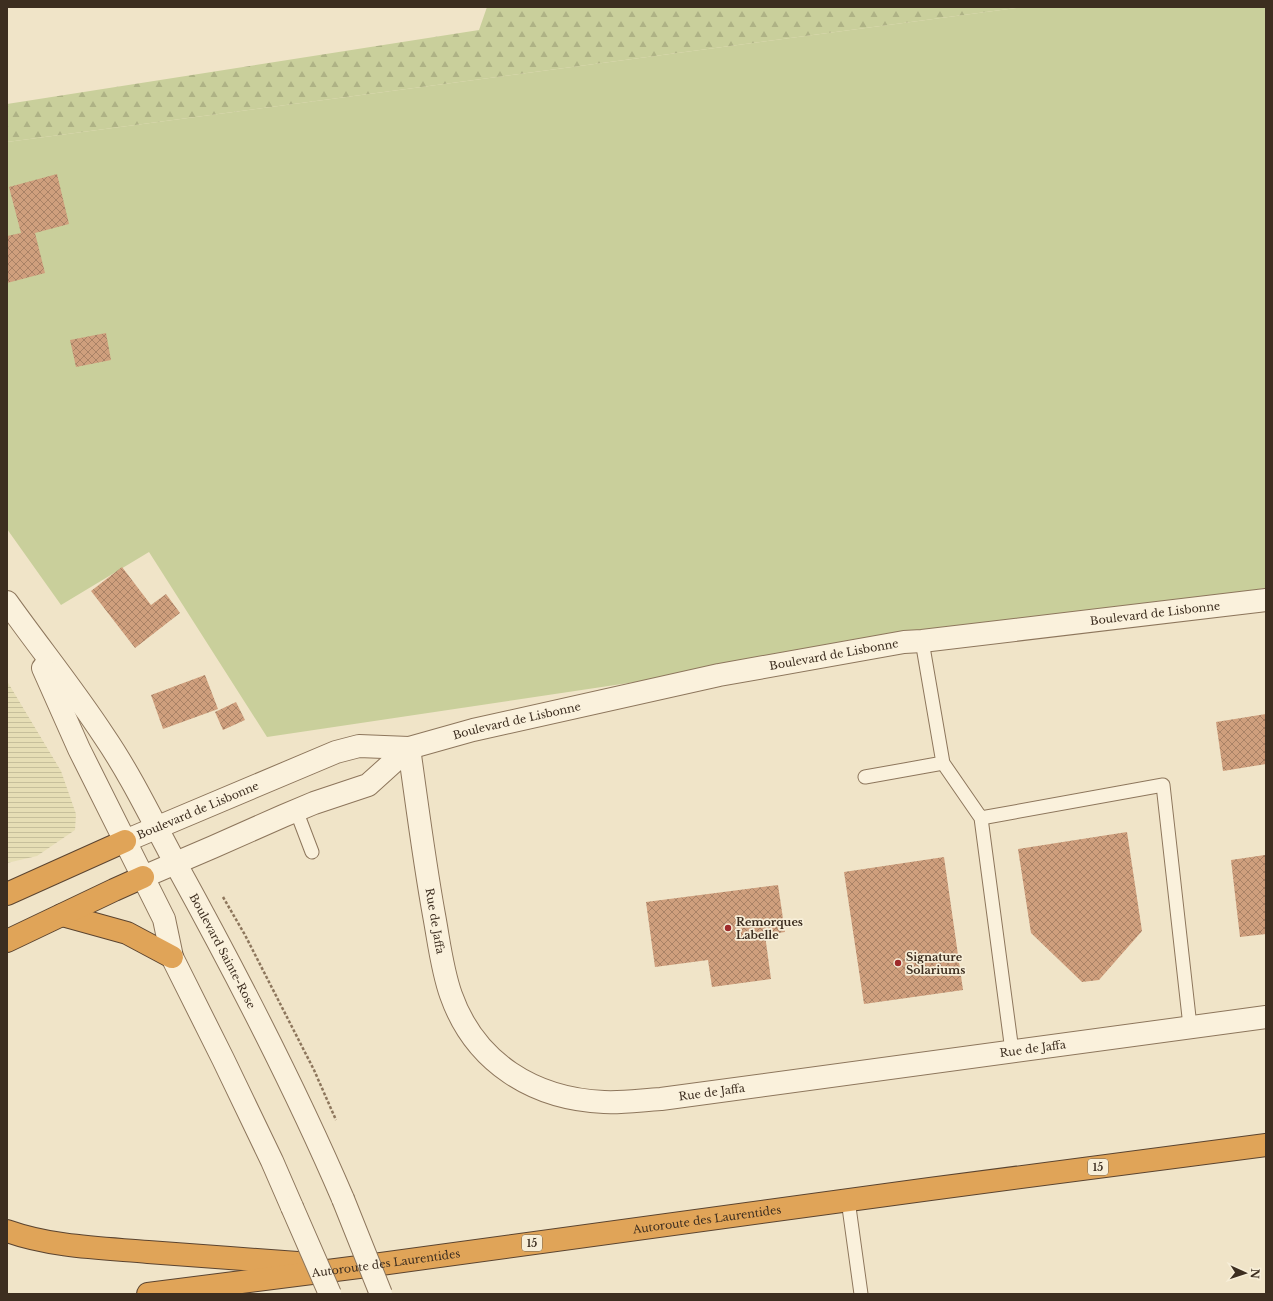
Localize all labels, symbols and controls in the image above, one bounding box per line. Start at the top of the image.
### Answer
street label: Boulevard de Lisbonne [1089,599,1221,628]
street label: Boulevard de Lisbonne [768,636,899,673]
street label: Boulevard de Lisbonne [451,699,582,742]
street label: Boulevard de Lisbonne [135,778,261,842]
street label: Rue de Jaffa [422,887,448,956]
street label: Boulevard Sainte-Rose [186,891,259,1011]
place label: Remorques Labelle [736,915,803,942]
marker: Remorques Labelle [723,923,733,933]
place label: Signature Solariums [906,950,965,977]
marker: Signature Solariums [893,958,903,968]
street label: Rue de Jaffa [999,1037,1068,1060]
street label: Rue de Jaffa [678,1081,747,1104]
road number: 15 [1088,1159,1108,1175]
street label: Autoroute des Laurentides [631,1202,782,1237]
road number: 15 [522,1235,542,1251]
street label: Autoroute des Laurentides [310,1246,461,1280]
north arrow [1225,1253,1265,1293]
text: N [1248,1268,1262,1280]

